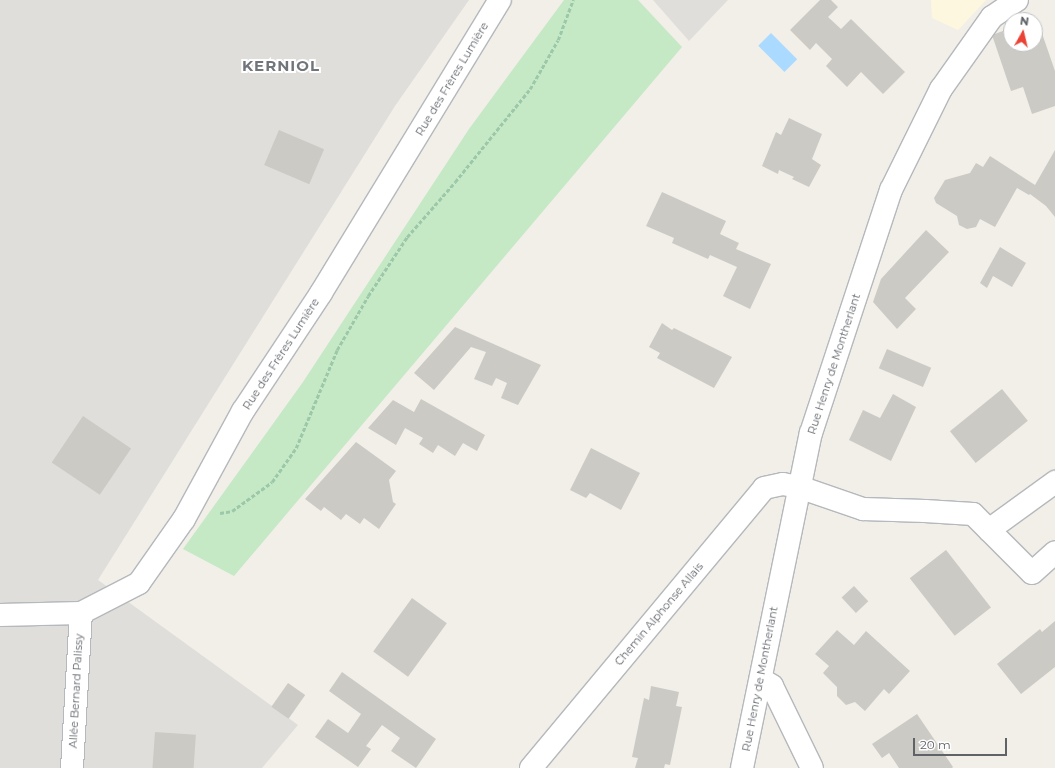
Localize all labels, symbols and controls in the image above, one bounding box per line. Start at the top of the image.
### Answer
north arrow [1003,12,1043,52]
text: N [1019,14,1030,29]
street label: Rue des Frères Lumière [413,20,491,138]
district label: KERNIOL [242,57,320,75]
street label: Rue Henry de Montherlant [805,292,863,436]
street label: Rue des Frères Lumière [240,296,322,412]
street label: Chemin Alphonse Allais [612,560,706,668]
street label: Rue Henry de Montherlant [739,606,781,752]
street label: Allée Bernard Palissy [66,633,86,749]
scale bar [915,730,1009,756]
text: 20 m [920,737,951,752]

